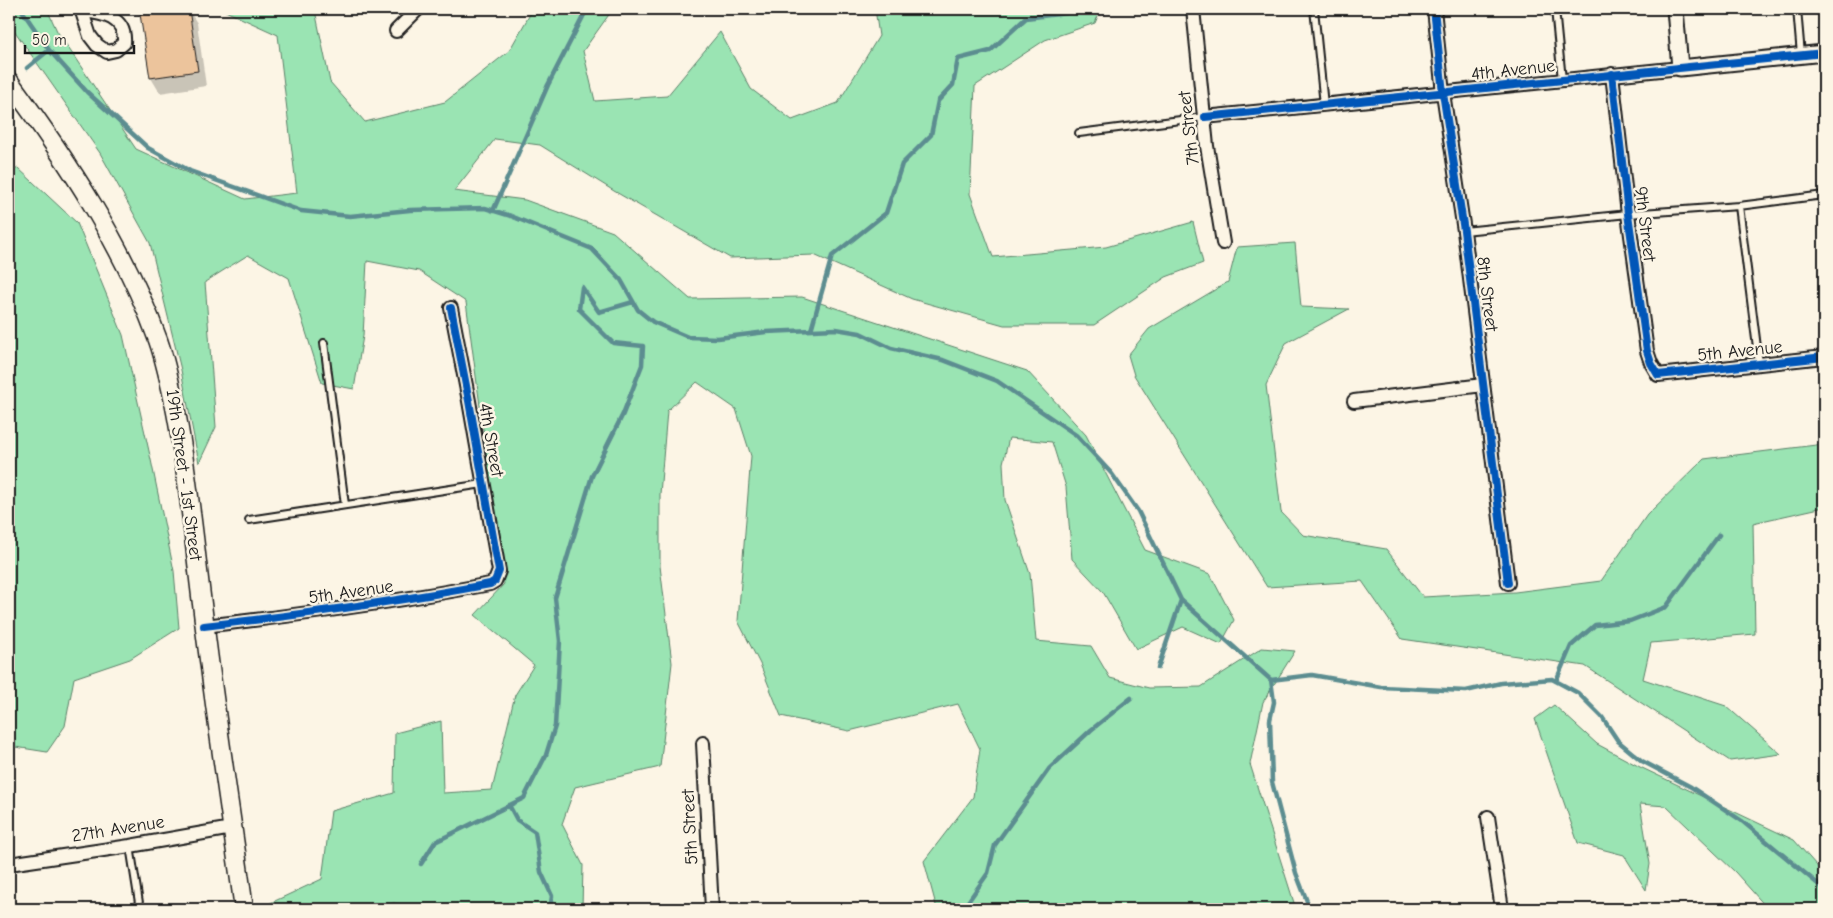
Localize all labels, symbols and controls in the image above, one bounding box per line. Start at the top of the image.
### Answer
scale bar [25,22,134,54]
text: 50 m [32,31,67,49]
street label: 4th Avenue [1470,55,1556,85]
street label: 7th Street [1174,89,1204,166]
street label: 9th Street [1630,185,1660,264]
street label: 8th Street [1472,255,1502,333]
street label: 5th Avenue [1696,336,1784,366]
street label: 19th Street - 1st Street [162,388,207,563]
street label: 4th Street [474,401,508,479]
street label: 5th Avenue [307,576,395,608]
street label: 5th Street [677,788,702,865]
street label: 27th Avenue [70,811,166,847]

